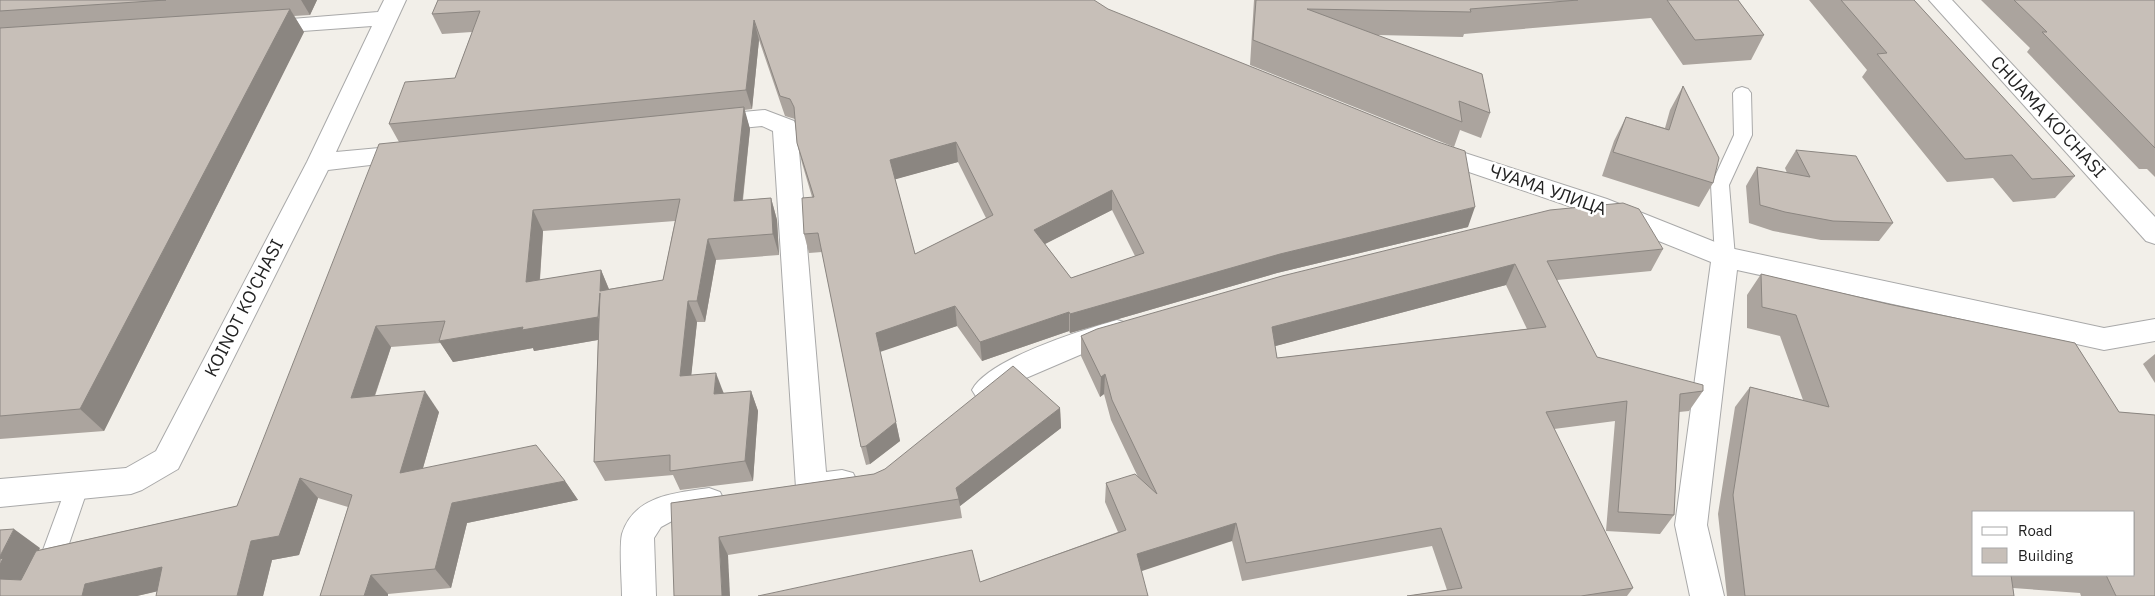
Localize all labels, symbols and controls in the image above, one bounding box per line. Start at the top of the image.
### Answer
street label: CHUAMA KO'CHASI [1986,51,2111,183]
street label: ЧУАМА УЛИЦА [1486,159,1610,220]
street label: KOINOT KO'CHASI [199,235,288,380]
legend [1972,511,2135,576]
text: Road [2018,521,2053,540]
text: Building [2018,546,2073,565]

